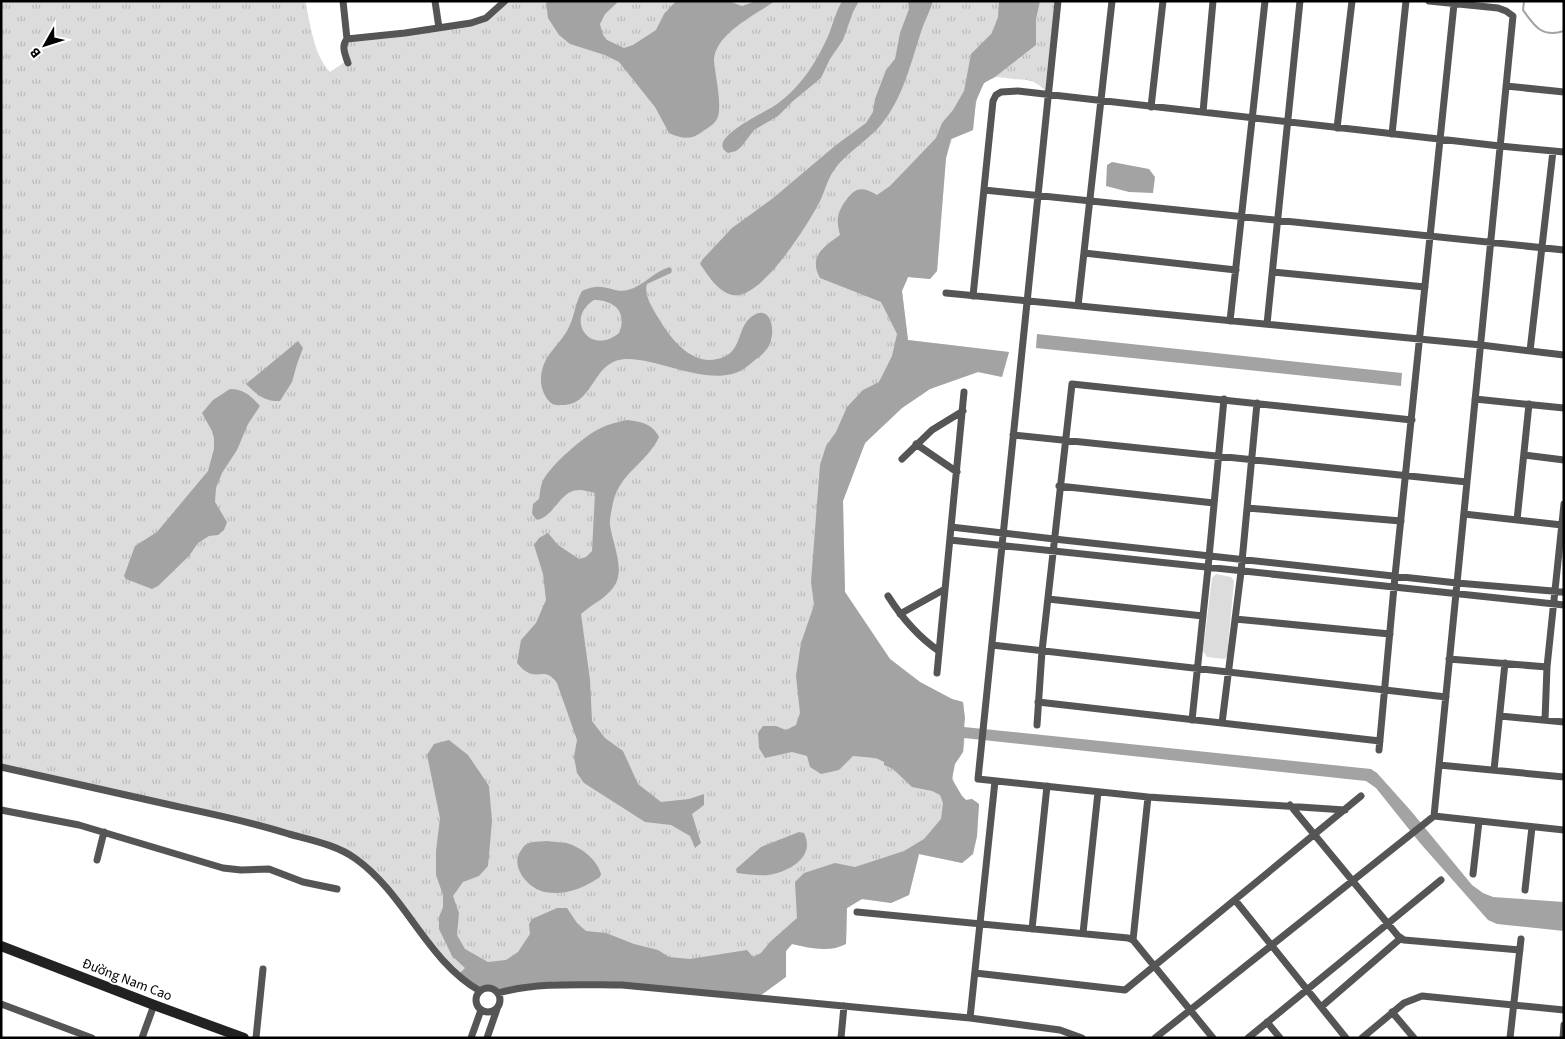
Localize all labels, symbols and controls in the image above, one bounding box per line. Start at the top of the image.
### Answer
north arrow [20,20,70,70]
text: B [25,43,46,62]
street label: Đường Nam Cao [79,954,175,1006]

